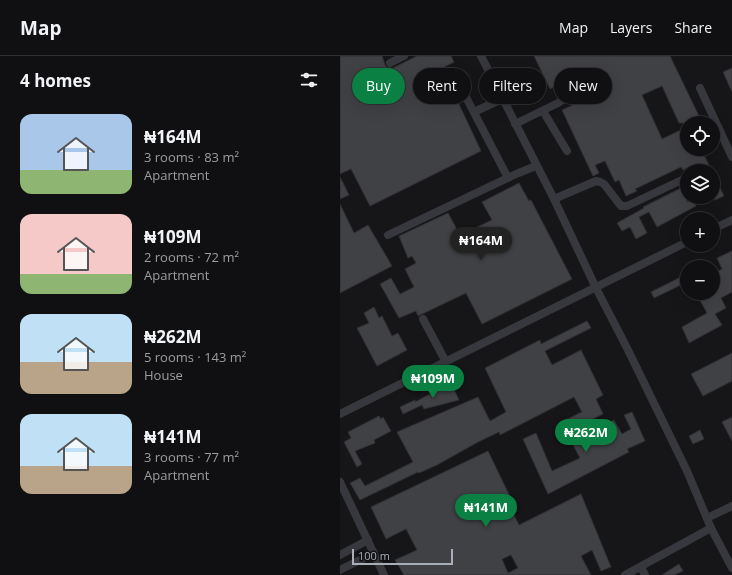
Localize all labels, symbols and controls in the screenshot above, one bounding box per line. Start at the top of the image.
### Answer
text: Map [20,15,61,41]
text: Map [559,18,588,37]
text: Layers [610,18,652,37]
text: Share [674,18,712,37]
chip: Buy [352,68,405,104]
chip: Rent [413,68,471,104]
chip: Filters [479,68,546,104]
chip: New [554,68,612,104]
text: 4 homes [20,69,91,92]
icon: filters [298,69,320,91]
map controls [680,116,720,300]
button: locate [680,116,720,156]
text: ₦164M [144,125,201,148]
icon: home [52,130,100,178]
text: 3 rooms · 83 m² [144,148,239,166]
button: layers [680,164,720,204]
text: Apartment [144,166,209,184]
button: + [680,212,720,252]
text: ₦109M [144,225,201,248]
pin: ₦164M [453,227,509,261]
icon: home [52,230,100,278]
text: ₦164M [459,231,503,249]
text: 2 rooms · 72 m² [144,248,239,266]
button: − [680,260,720,300]
text: Apartment [144,266,209,284]
text: ₦262M [144,325,201,348]
icon: home [52,330,100,378]
text: 5 rooms · 143 m² [144,348,246,366]
pin: ₦109M [405,365,461,399]
text: House [144,366,183,384]
text: ₦109M [411,369,455,387]
pin: ₦262M [558,419,614,453]
text: ₦262M [564,423,608,441]
text: ₦141M [144,425,201,448]
icon: home [52,430,100,478]
text: 3 rooms · 77 m² [144,448,239,466]
text: Apartment [144,466,209,484]
pin: ₦141M [458,494,514,528]
text: ₦141M [464,498,508,516]
scale bar [352,547,453,566]
text: 100 m [358,548,390,563]

